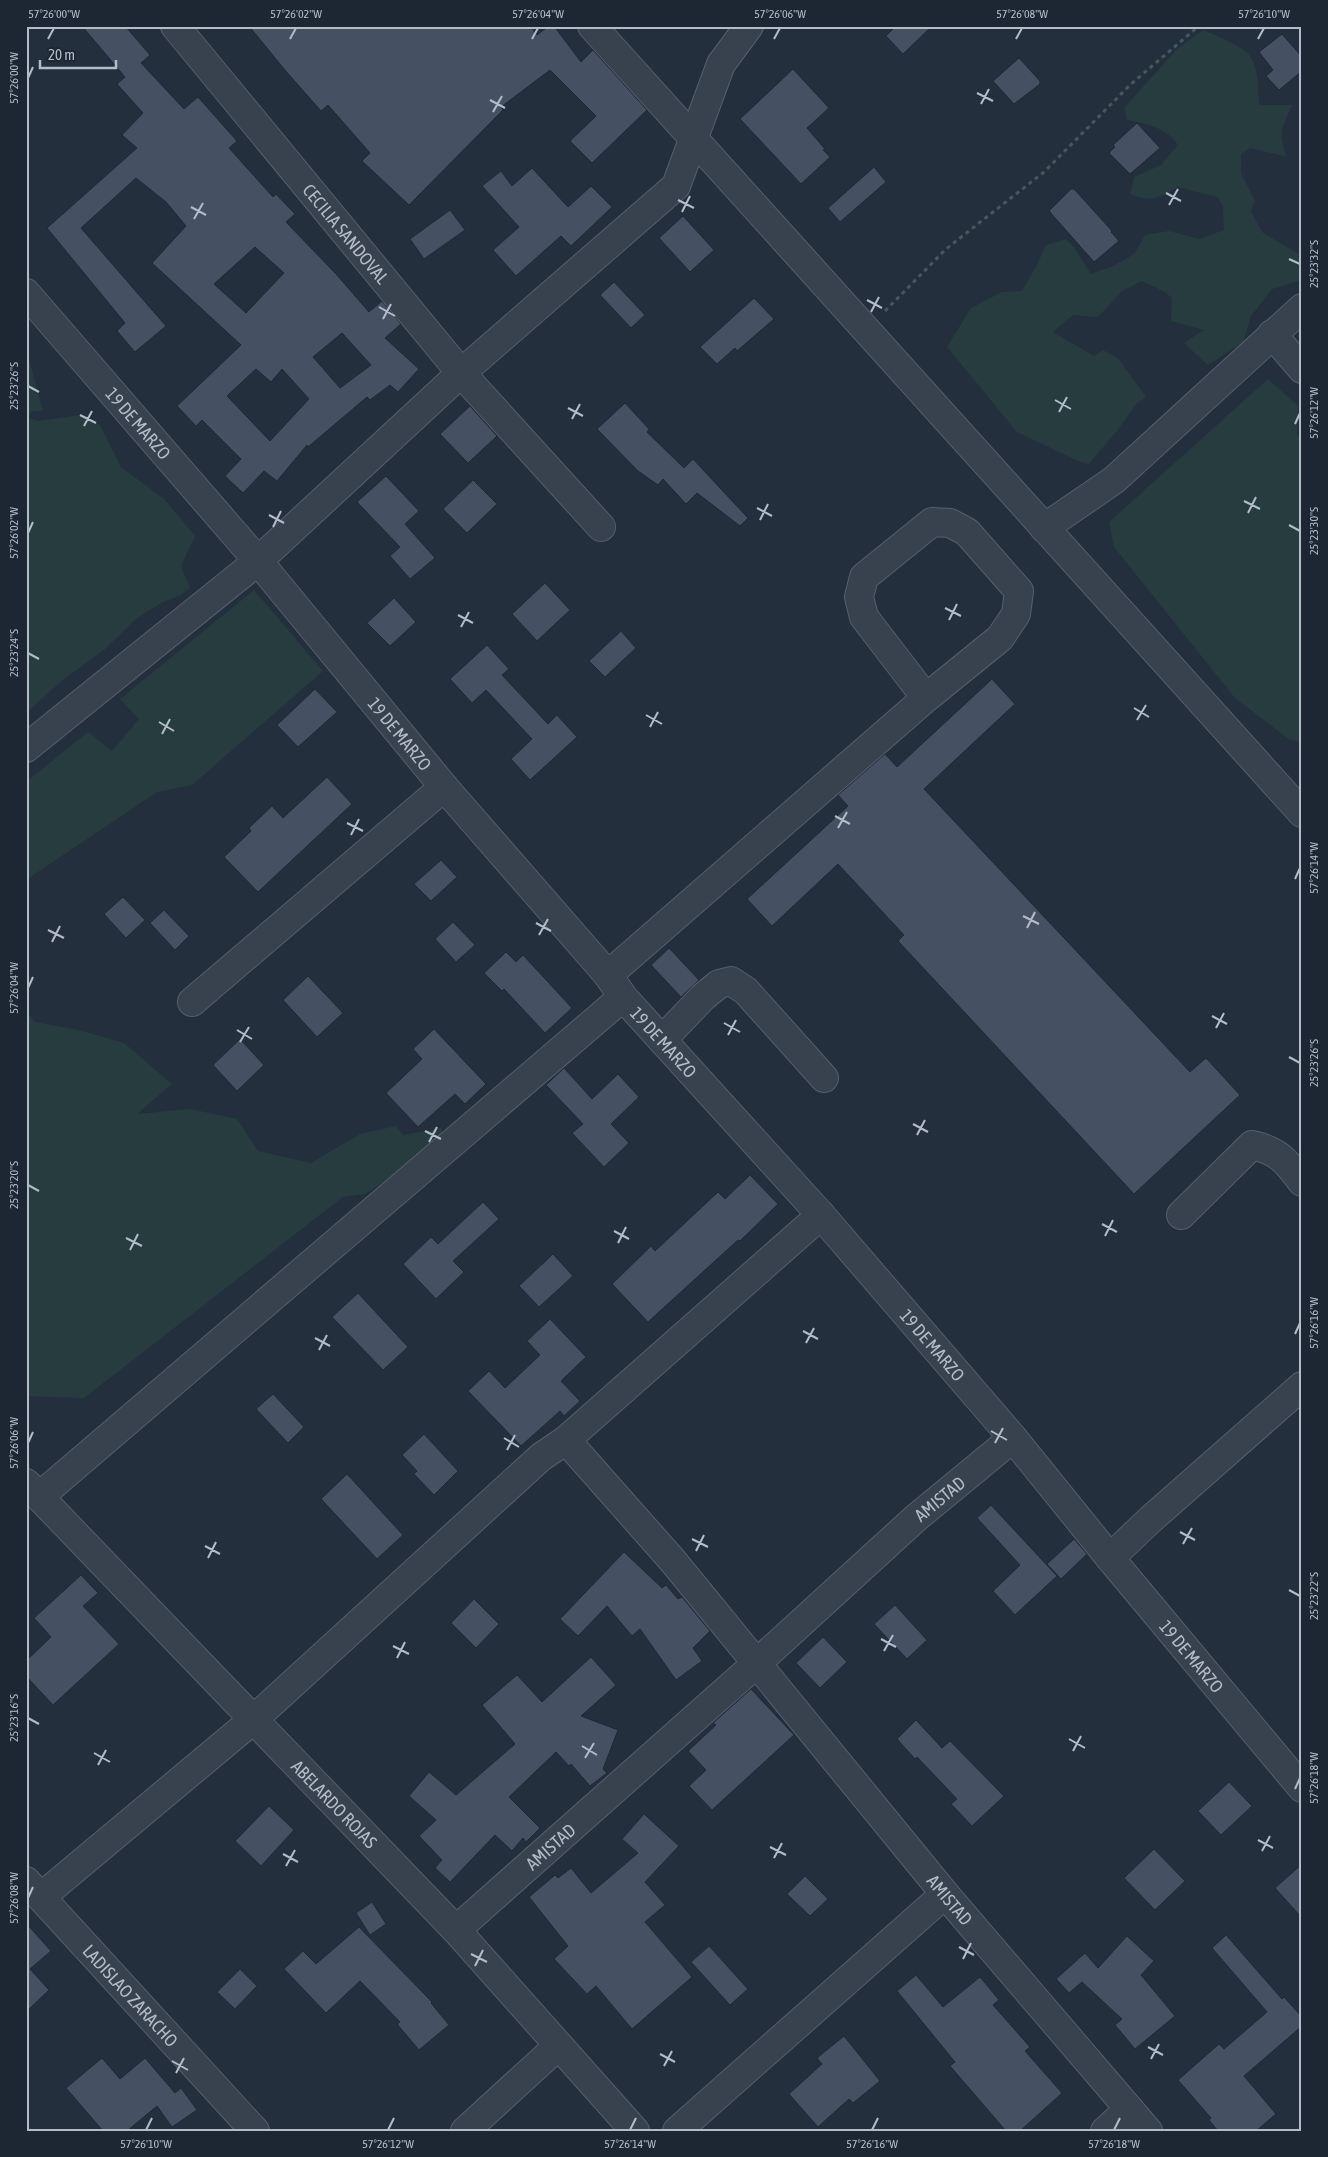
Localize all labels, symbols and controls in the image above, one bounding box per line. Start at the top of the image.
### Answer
text: 57°26'00"W [28,7,80,21]
text: 57°26'02"W [270,7,322,21]
text: 57°26'04"W [512,7,564,21]
text: 57°26'06"W [754,7,806,21]
text: 57°26'08"W [996,7,1048,21]
text: 57°26'10"W [1238,7,1290,21]
scale bar [40,38,116,70]
text: 20 m [48,46,75,63]
text: 57°26'00"W [7,52,21,104]
street label: CECILIA SANDOVAL [299,179,393,288]
text: 25°23'32"S [1307,240,1321,288]
text: 25°23'26"S [7,362,21,410]
street label: 19 DE MARZO [102,383,175,463]
text: 57°26'12"W [1307,387,1321,439]
text: 57°26'02"W [7,507,21,559]
text: 25°23'30"S [1307,507,1321,555]
text: 25°23'24"S [7,629,21,677]
street label: 19 DE MARZO [364,693,436,774]
text: 57°26'14"W [1307,842,1321,894]
text: 57°26'04"W [7,962,21,1014]
street label: 19 DE MARZO [626,1002,701,1082]
text: 25°23'26"S [1307,1039,1321,1087]
text: 25°23'20"S [7,1161,21,1209]
text: 57°26'16"W [1307,1297,1321,1349]
street label: 19 DE MARZO [896,1305,969,1385]
text: 57°26'06"W [7,1417,21,1469]
street label: AMISTAD [910,1472,969,1525]
text: 25°23'22"S [1307,1572,1321,1620]
street label: 19 DE MARZO [1156,1615,1228,1697]
text: 25°23'16"S [7,1694,21,1742]
text: 57°26'18"W [1307,1752,1321,1804]
street label: ABELARDO ROJAS [287,1755,382,1852]
street label: AMISTAD [521,1819,579,1874]
street label: AMISTAD [923,1870,977,1929]
text: 57°26'08"W [7,1872,21,1924]
street label: LADISLAO ZARACHO [79,1940,183,2051]
text: 57°26'10"W [120,2137,172,2151]
text: 57°26'12"W [362,2137,414,2151]
text: 57°26'14"W [604,2137,656,2151]
text: 57°26'16"W [846,2137,898,2151]
text: 57°26'18"W [1088,2137,1140,2151]

